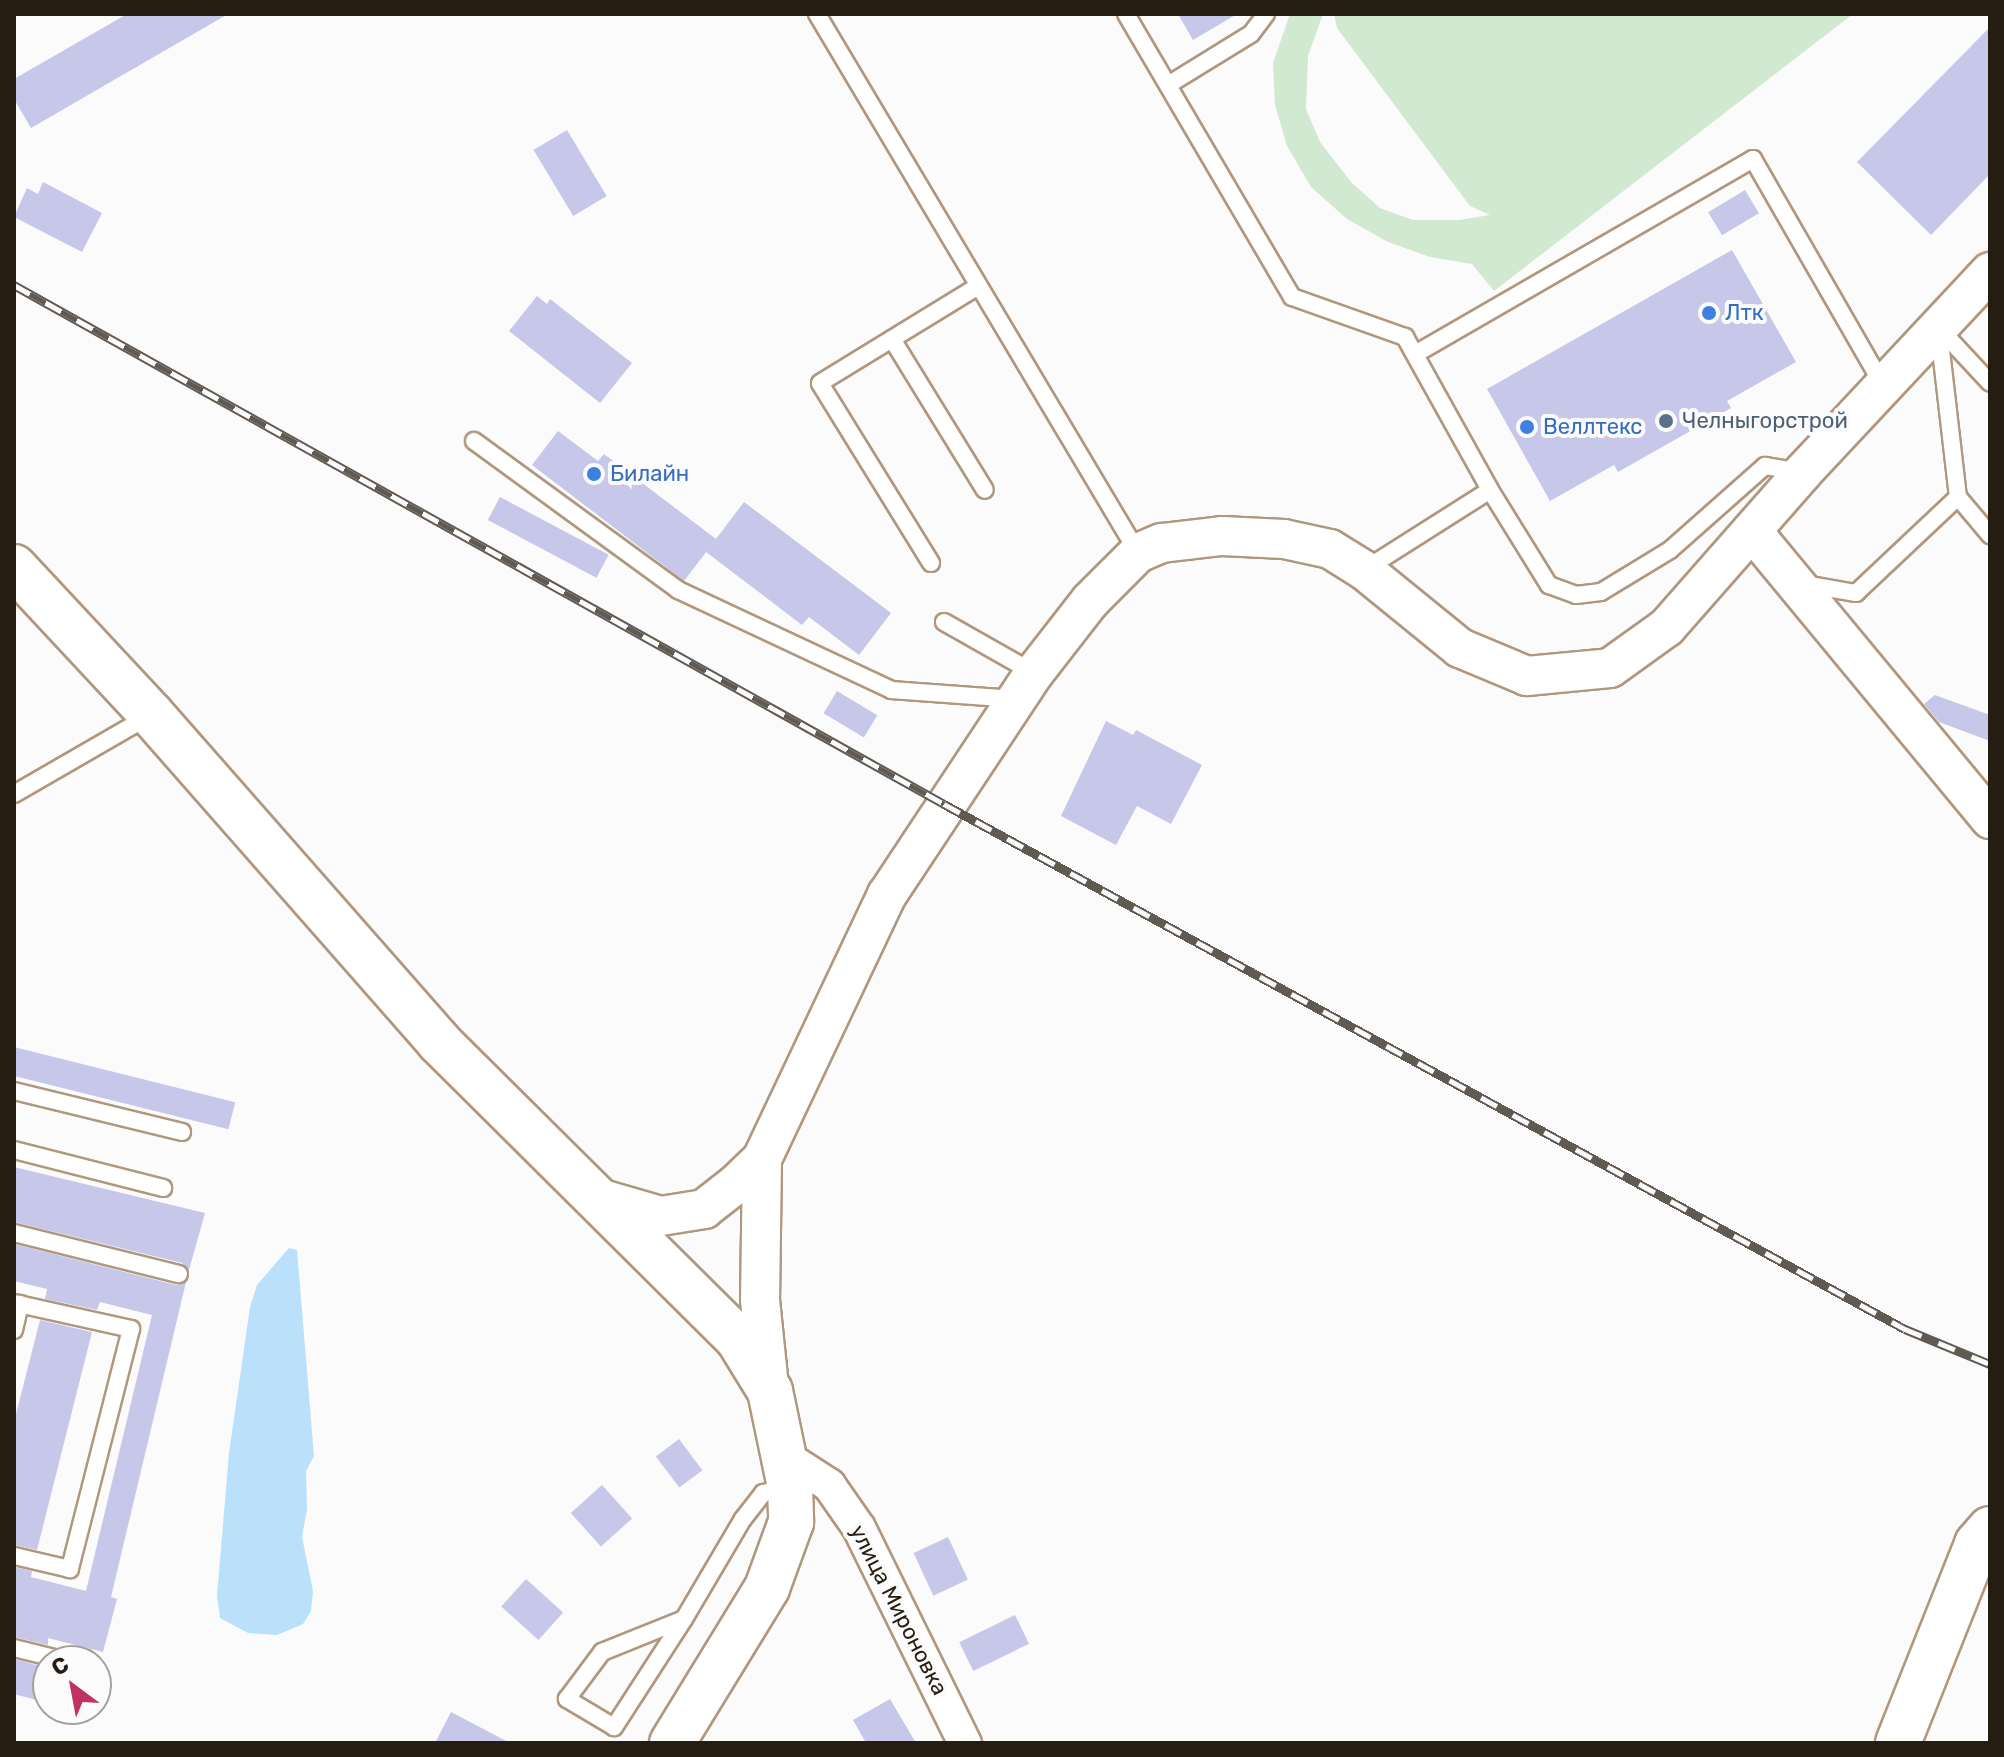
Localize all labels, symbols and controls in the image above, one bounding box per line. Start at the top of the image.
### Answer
place label: Лтк [1725,300,1764,326]
marker: Лтк [1700,304,1718,322]
place label: Челныгорстрой [1682,408,1848,434]
marker: Челныгорстрой [1657,412,1675,430]
place label: Веллтекс [1543,414,1642,440]
marker: Веллтекс [1518,418,1536,436]
place label: Билайн [610,461,689,487]
marker: Билайн [585,465,603,483]
street label: улица Мироновка [845,1520,953,1700]
north arrow [32,1645,112,1725]
text: С [46,1650,74,1681]

